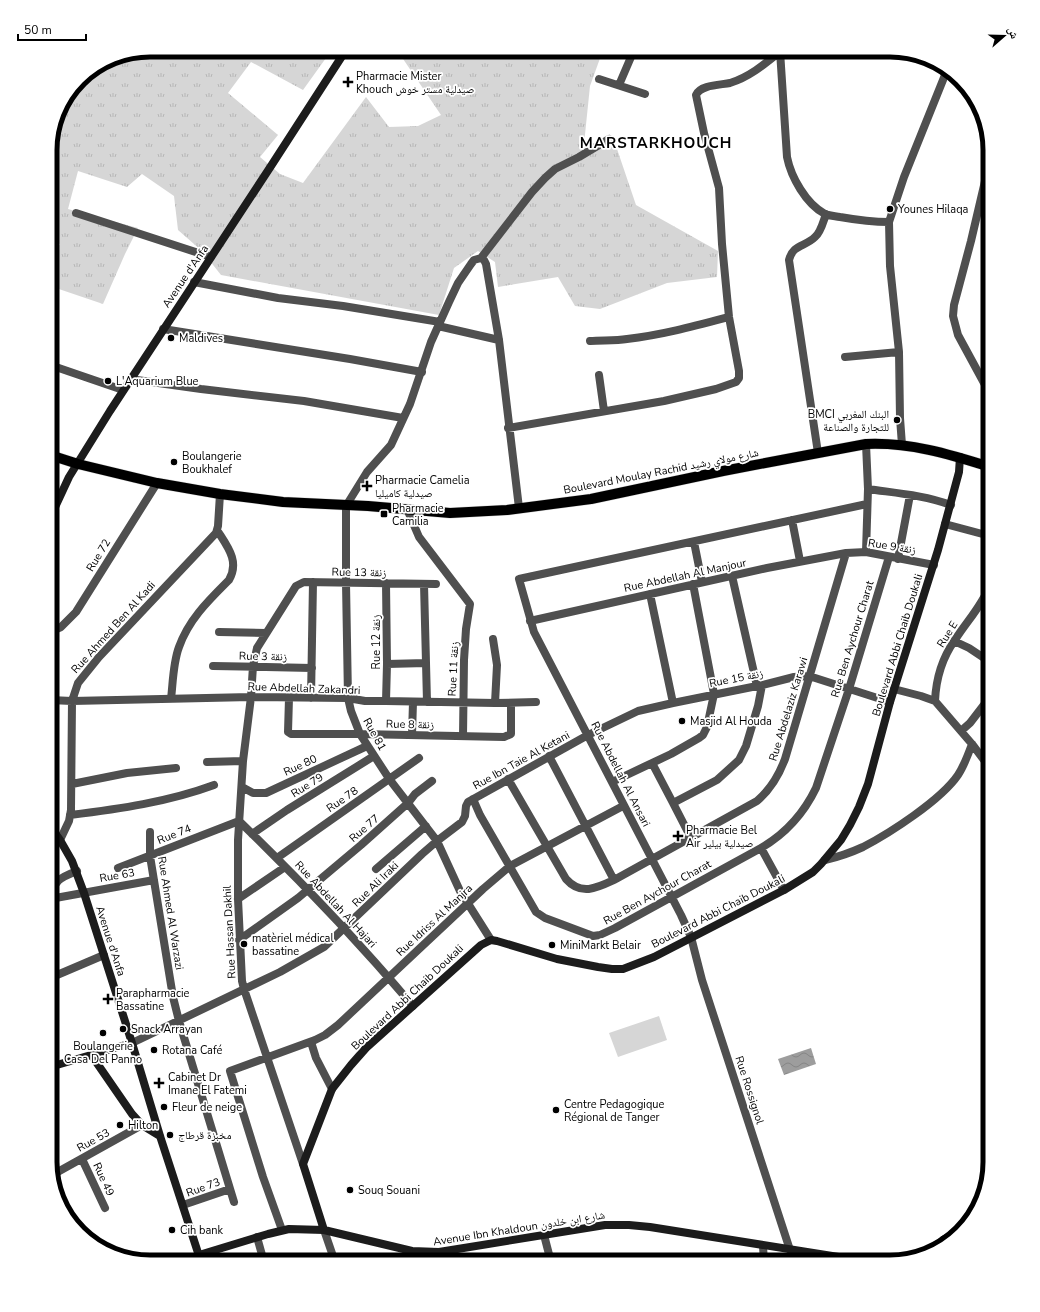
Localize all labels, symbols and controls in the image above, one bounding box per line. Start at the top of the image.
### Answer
scale bar [18,16,86,42]
north arrow [984,16,1024,56]
text: 50 m [24,22,52,38]
text: ش [1004,25,1022,41]
place label: Pharmacie Mister Khouch صيدلية مستر خوش [356,69,474,97]
marker: Pharmacie Mister Khouch صيدلية مستر خوش [343,77,353,87]
district label: MARSTARKHOUCH [580,133,732,153]
place label: Younes Hilaqa [897,202,969,217]
marker: Younes Hilaqa [885,204,895,214]
street label: Avenue d'Anfa [159,242,212,311]
place label: Maldives [179,331,223,346]
marker: Maldives [166,333,176,343]
place label: L'Aquarium Blue [116,374,199,389]
marker: L'Aquarium Blue [103,376,113,386]
place label: BMCI البنك المغربي للتجارة والصناعة [808,407,889,435]
marker: BMCI البنك المغربي للتجارة والصناعة [892,415,902,425]
street label: Boulevard Moulay Rachid شارع مولاي رشيد [562,445,760,499]
place label: Boulangerie Boukhalef [182,449,242,477]
marker: Boulangerie Boukhalef [169,457,179,467]
place label: Pharmacie Camelia صيدلية كاميليا [375,473,470,501]
marker: Pharmacie Camelia صيدلية كاميليا [362,481,372,491]
place label: Pharmacie Camilia [392,501,444,529]
marker: Pharmacie Camilia [379,509,389,519]
street label: Rue 9 زنقة [867,535,917,558]
street label: Rue 72 [83,536,114,574]
street label: Rue Abdellah Al Manjour [623,555,748,596]
street label: Rue 13 زنقة [331,565,386,580]
street label: Boulevard Abbi Chaib Doukali [869,572,926,718]
street label: Rue Ahmed Ben Al Kadi [68,578,159,677]
street label: Rue Ben Aychour Charat [828,579,877,699]
street label: Rue 12 زنقة [369,615,384,669]
street label: Rue E [933,618,961,650]
street label: Rue 11 زنقة [445,641,462,697]
street label: Rue 3 زنقة [239,649,287,664]
street label: Rue Abdelaziz Karawi [766,655,811,763]
street label: Rue 15 زنقة [708,666,764,691]
street label: Rue Abdellah Zakandri [247,679,361,698]
place label: Masjid Al Houda [690,714,772,729]
street label: Rue 81 [359,715,390,753]
marker: Masjid Al Houda [677,716,687,726]
street label: Rue 8 زنقة [386,717,434,732]
street label: Rue Abdellah Al Ansari [587,719,654,829]
street label: Rue Ibn Taie Al Ketani [470,728,572,793]
street label: Rue 80 [281,751,320,780]
street label: Rue 79 [288,770,326,801]
street label: Rue 78 [323,783,361,816]
street label: Rue 77 [346,811,383,846]
street label: Rue 74 [155,821,194,848]
place label: Pharmacie Bel Air صيدلية بيلير [686,823,758,851]
marker: Pharmacie Bel Air صيدلية بيلير [673,831,683,841]
street label: Rue Ahmed Al Warzazi [154,855,187,971]
street label: Rue Ben Aychour Charat [601,856,714,928]
street label: Rue Abdellah Al Hajari [291,858,380,951]
street label: Rue Ali Iraki [349,858,402,910]
street label: Rue 63 [98,865,136,886]
street label: Boulevard Abbi Chaib Doukali [649,871,788,952]
street label: Rue Idriss Al Manjra [393,881,476,960]
street label: Rue Hassan Dakhil [220,884,239,979]
street label: Avenue d'Anfa [92,904,129,978]
place label: matèriel médical bassatine [252,931,334,959]
place label: MiniMarkt Belair [560,938,641,953]
marker: matèriel médical bassatine [239,939,249,949]
marker: MiniMarkt Belair [547,940,557,950]
street label: Boulevard Abbi Chaib Doukali [348,941,467,1053]
place label: Parapharmacie Bassatine [116,986,190,1014]
marker: Parapharmacie Bassatine [103,994,113,1004]
place label: Snack Arrayan [131,1022,203,1037]
marker: Snack Arrayan [118,1024,128,1034]
marker: Boulangerie Casa Del Panno [98,1028,108,1038]
place label: Boulangerie Casa Del Panno [64,1039,142,1067]
place label: Rotana Café [162,1043,222,1058]
marker: Rotana Café [149,1045,159,1055]
street label: Rue Rossignol [731,1054,768,1127]
place label: Cabinet Dr Imane El Fatemi [168,1070,247,1098]
marker: Cabinet Dr Imane El Fatemi [153,1077,165,1089]
place label: Centre Pedagogique Régional de Tanger [564,1097,664,1125]
place label: Fleur de neige [172,1100,242,1115]
marker: Fleur de neige [159,1102,169,1112]
marker: Centre Pedagogique Régional de Tanger [551,1105,561,1115]
place label: Hilton [128,1118,158,1133]
marker: Hilton [115,1120,125,1130]
street label: Rue 53 [74,1125,112,1156]
place label: مخبزة قرطاج [178,1128,231,1143]
marker: مخبزة قرطاج [165,1130,175,1140]
street label: Rue 49 [89,1160,118,1198]
street label: Rue 73 [184,1174,222,1201]
place label: Souq Souani [358,1183,420,1198]
marker: Souq Souani [345,1185,355,1195]
street label: Avenue Ibn Khaldoun شارع ابن خلدون [432,1208,606,1249]
place label: Cih bank [180,1223,224,1238]
marker: Cih bank [167,1225,177,1235]

